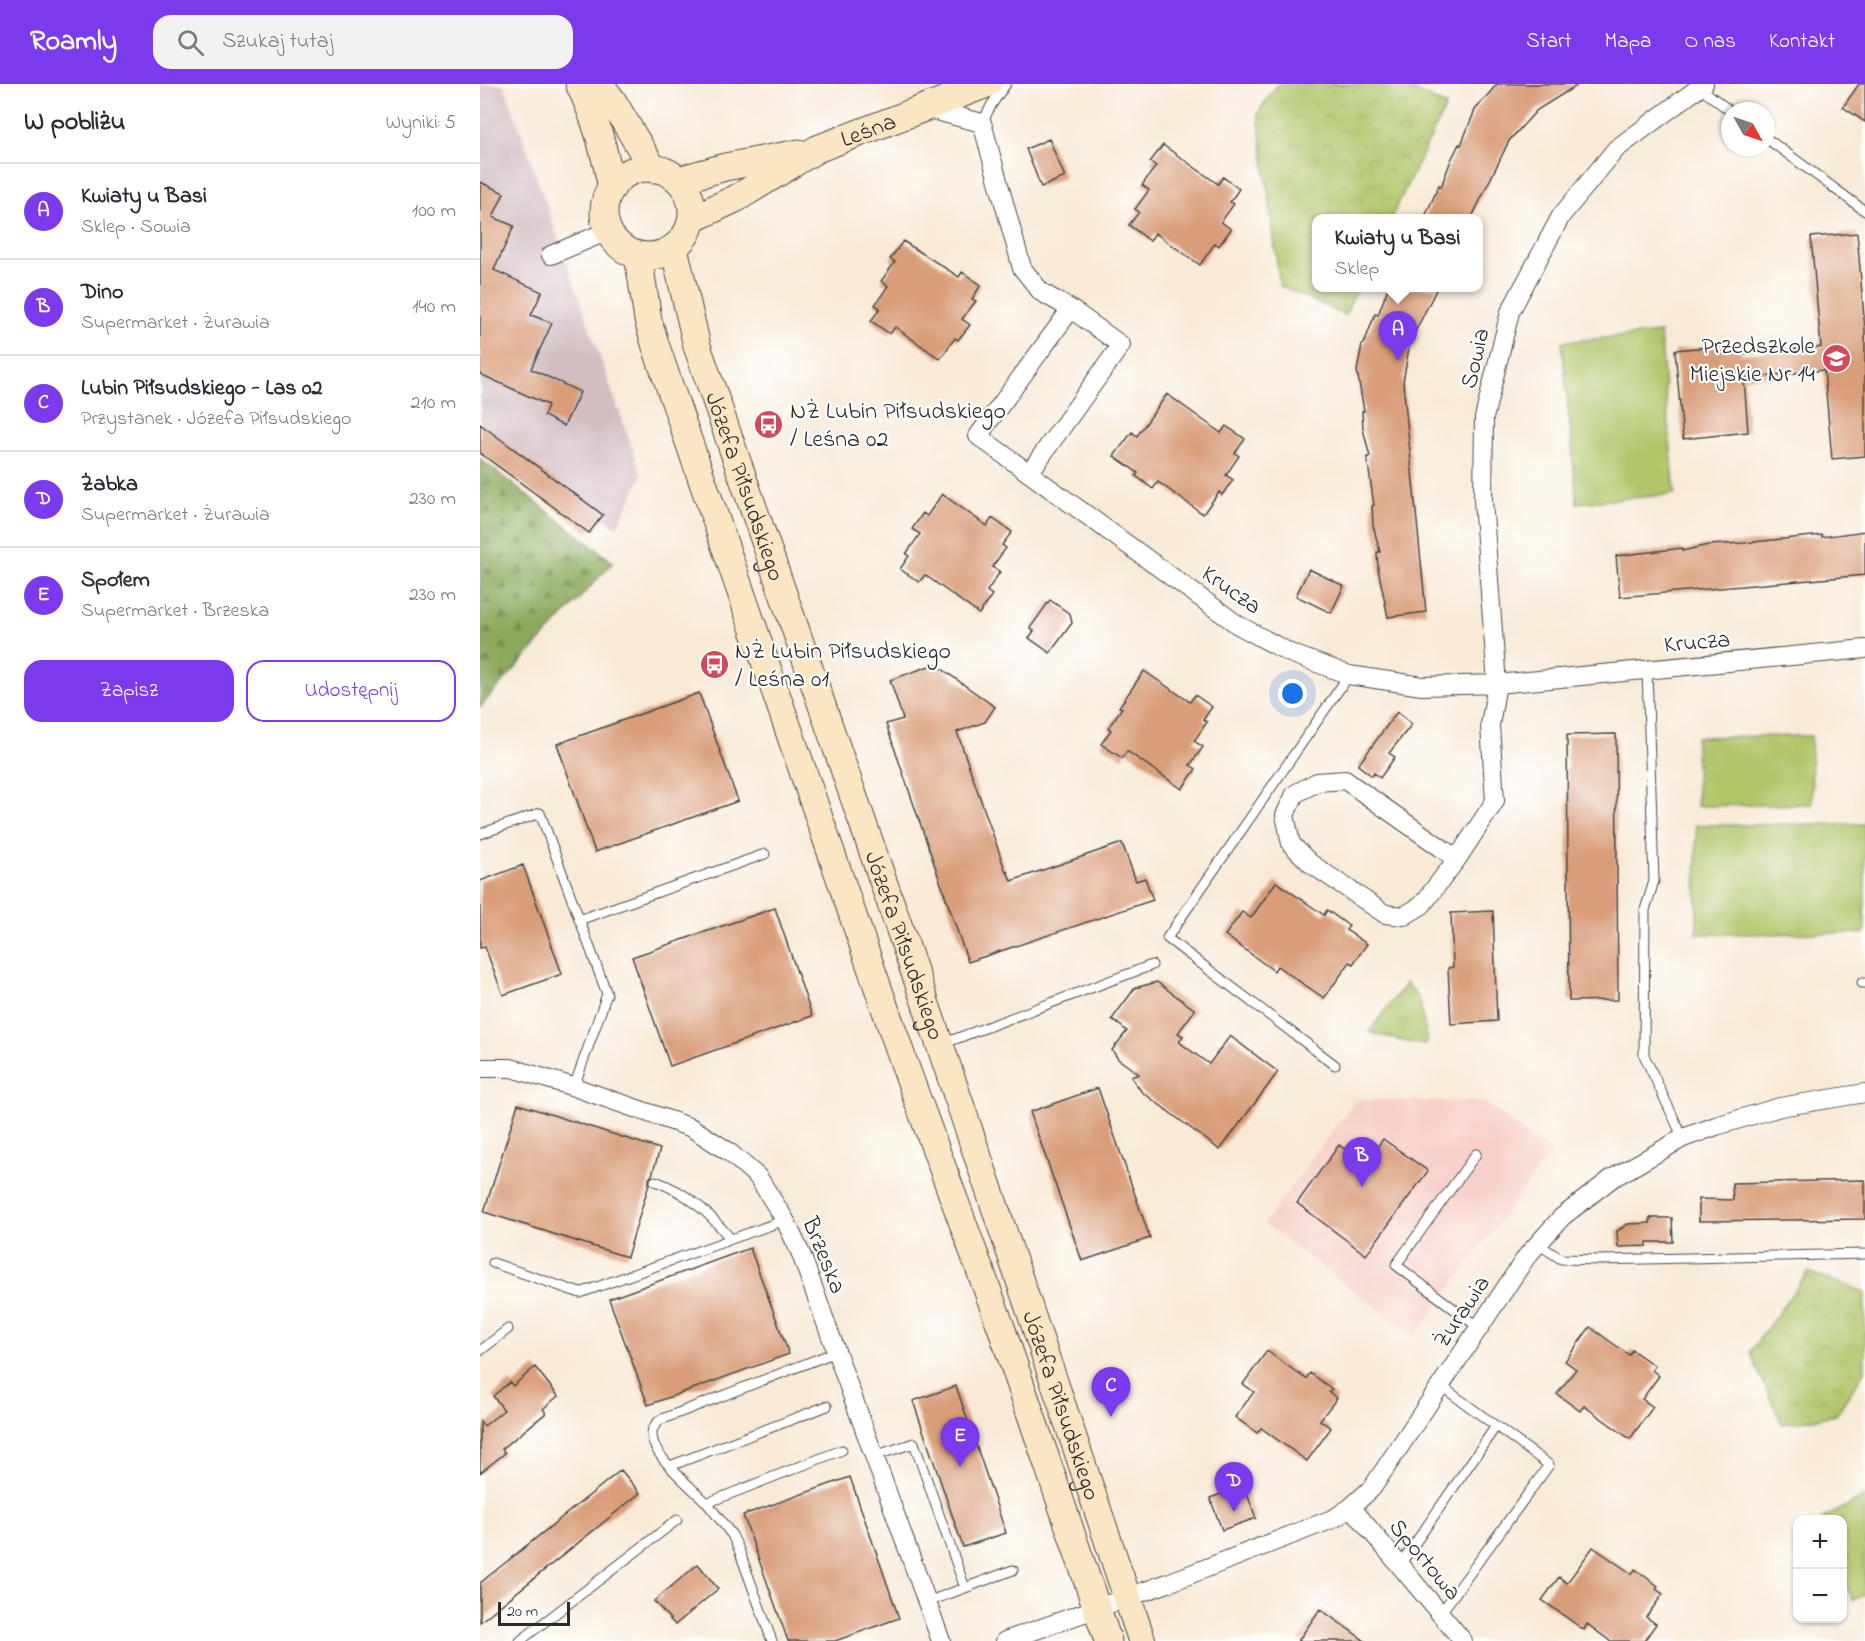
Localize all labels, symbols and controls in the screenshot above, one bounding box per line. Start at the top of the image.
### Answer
search box [153,15,573,69]
text: Roamly [30,22,117,63]
icon: search [174,26,207,59]
text: Szukaj tutaj [222,26,333,58]
text: Start [1526,27,1572,57]
text: Mapa [1605,27,1651,57]
text: O nas [1684,27,1736,57]
text: Kontakt [1769,27,1835,57]
north arrow [1721,102,1775,156]
text: W pobliżu [24,104,125,142]
street label: Leśna [836,105,902,158]
text: Wyniki: 5 [385,109,456,138]
text: Kwiaty u Basi [81,181,207,213]
text: A [37,197,50,226]
text: 100 m [412,197,456,226]
text: Sklep · Sowia [81,213,191,242]
popup [1312,214,1483,292]
text: Kwiaty u Basi [1335,223,1460,255]
text: Sklep [1335,255,1379,284]
text: Dino [81,277,123,309]
text: B [37,293,50,322]
text: 140 m [412,293,456,322]
text: Supermarket · Żurawia [81,309,270,338]
pin: A [1378,312,1418,361]
street label: Sowia [1453,325,1500,392]
place label: Przedszkole Miejskie Nr 14 [1690,330,1815,393]
school or university icon: Przedszkole Miejskie Nr 14 [1820,343,1852,375]
text: Lubin Piłsudskiego - Las 02 [81,373,322,405]
street label: Józefa Piłsudskiego [694,388,792,586]
text: C [38,389,49,418]
text: 210 m [411,389,456,418]
place label: NŻ Lubin Piłsudskiego / Leśna 02 [790,395,1006,458]
text: Przystanek · Józefa Piłsudskiego [81,405,351,434]
bus stop icon: NŻ Lubin Piłsudskiego / Leśna 02 [753,408,785,440]
text: Żabka [81,469,138,501]
text: D [36,485,51,514]
text: 230 m [409,485,456,514]
text: Supermarket · Żurawia [81,501,270,530]
street label: Krucza [1193,558,1268,624]
text: Społem [81,565,150,597]
text: E [37,581,50,610]
text: 230 m [409,581,456,610]
text: Supermarket · Brzeska [81,597,269,626]
street label: Krucza [1663,623,1732,664]
place label: NŻ Lubin Piłsudskiego / Leśna 01 [735,635,951,698]
bus stop icon: NŻ Lubin Piłsudskiego / Leśna 01 [698,648,730,680]
button: Zapisz [24,660,234,722]
button: Udostępnij [246,660,456,722]
your location [1278,679,1307,708]
street label: Józefa Piłsudskiego [854,847,952,1045]
pin: B [1342,1138,1382,1187]
street label: Brzeska [791,1211,854,1300]
street label: Żurawia [1426,1269,1500,1356]
street label: Józefa Piłsudskiego [1011,1307,1108,1505]
pin: C [1092,1368,1130,1417]
pin: E [940,1418,980,1467]
pin: D [1214,1462,1254,1512]
street label: Sportowa [1379,1512,1469,1609]
map controls [1793,1515,1847,1623]
button: + [1793,1515,1847,1569]
button: − [1793,1569,1847,1623]
scale bar [498,1599,570,1626]
text: 20 m [507,1600,538,1624]

